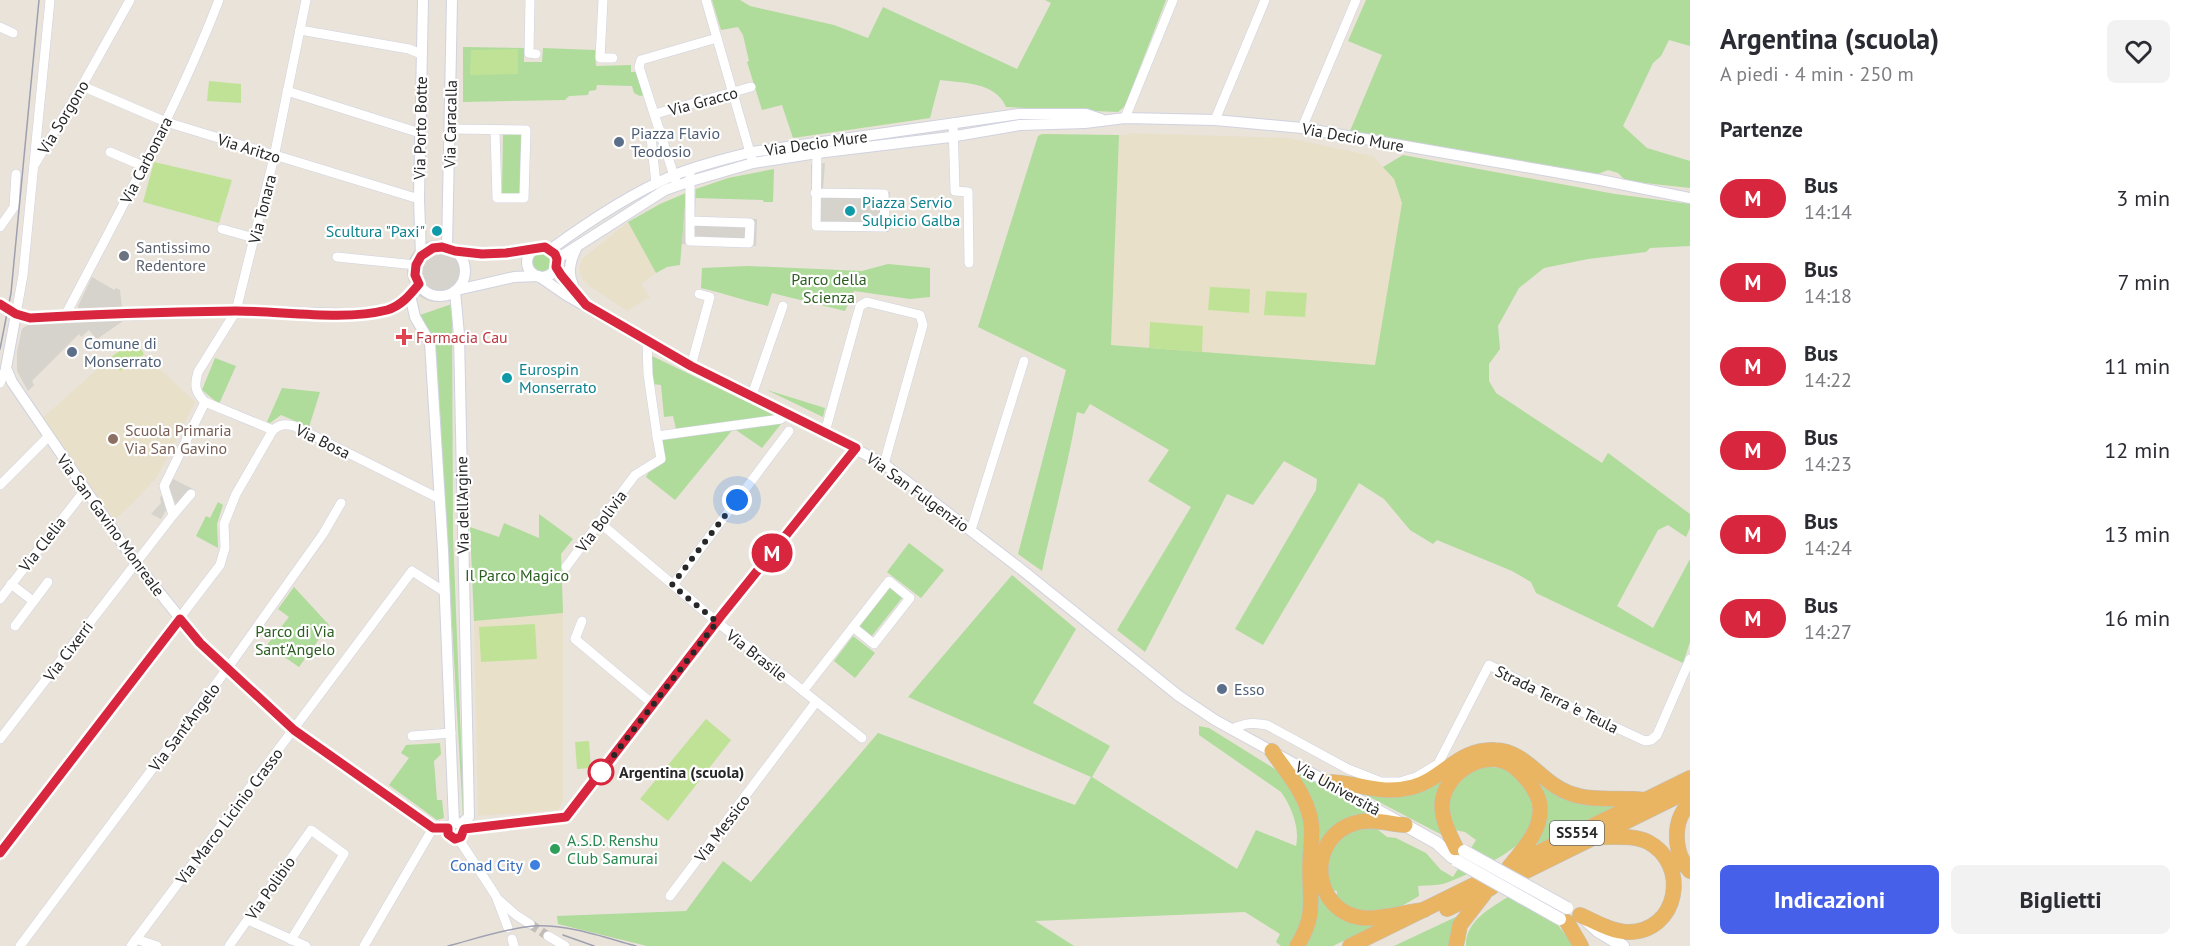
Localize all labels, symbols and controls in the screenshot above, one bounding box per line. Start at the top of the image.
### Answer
text: Argentina (scuola) [1720,20,1939,57]
button: heart [2107,20,2170,83]
text: A piedi · 4 min · 250 m [1720,61,1914,87]
street label: Via Sorgono [33,76,93,158]
street label: Via Porto Botte [409,76,431,181]
street label: Via Caracalla [439,80,461,169]
street label: Via Gracco [665,82,740,120]
street label: Via Carbonara [115,113,176,208]
text: Partenze [1720,115,1803,143]
street label: Via Decio Mure [1299,118,1406,156]
place label: Piazza Flavio Teodosio [631,123,720,161]
street label: Via Decio Mure [763,126,868,160]
street label: Via Aritzo [214,129,283,167]
marker: Piazza Flavio Teodosio [612,135,626,149]
text: Bus [1804,171,1838,199]
street label: Via Tonara [244,172,280,247]
text: 3 min [2116,184,2170,212]
text: M [1745,185,1761,212]
place label: Piazza Servio Sulpicio Galba [862,192,960,230]
text: 14:14 [1804,199,1852,225]
marker: Piazza Servio Sulpicio Galba [843,204,857,218]
place label: Scultura "Paxi" [326,221,425,241]
marker: Scultura "Paxi" [430,224,444,238]
place label: Santissimo Redentore [136,237,210,275]
marker: Santissimo Redentore [117,249,131,263]
text: Bus [1804,255,1838,283]
text: 7 min [2118,268,2170,296]
park label: Parco della Scienza [791,269,867,307]
text: M [1745,269,1761,296]
text: 14:18 [1804,283,1852,309]
place label: Farmacia Cau [416,327,508,347]
marker: Farmacia Cau [397,330,411,344]
place label: Comune di Monserrato [84,333,162,371]
text: Bus [1804,339,1838,367]
marker: Comune di Monserrato [65,345,79,359]
text: 11 min [2104,352,2170,380]
text: M [1745,353,1761,380]
place label: Eurospin Monserrato [519,359,597,397]
text: 14:22 [1804,367,1852,393]
marker: Eurospin Monserrato [500,371,514,385]
street label: Via Bosa [292,419,354,463]
place label: Scuola Primaria Via San Gavino [124,420,232,458]
text: Bus [1804,423,1838,451]
marker: Scuola Primaria Via San Gavino [106,432,120,446]
text: 12 min [2104,436,2170,464]
text: M [1745,437,1761,464]
street label: Via San Fulgenzio [862,447,973,536]
street label: Via San Gavino Monreale [52,449,169,600]
text: 14:23 [1804,451,1852,477]
street label: Via dell'Argine [451,456,473,555]
your location [722,485,752,515]
street label: Via Bolivia [571,486,631,557]
text: Bus [1804,507,1838,535]
street label: Via Clelia [14,512,70,576]
text: 13 min [2104,520,2170,548]
text: M [1745,521,1761,548]
line badge: M [752,534,792,572]
text: 14:24 [1804,535,1852,561]
text: M [764,540,780,567]
park label: Il Parco Magico [465,565,569,585]
text: Bus [1804,591,1838,619]
text: 16 min [2104,604,2170,632]
text: M [1745,605,1761,632]
street label: Via Cixerri [38,617,97,686]
text: 14:27 [1804,619,1852,645]
park label: Parco di Via Sant'Angelo [255,621,335,659]
street label: Via Brasile [722,624,792,685]
street label: Strada Terra 'e Teula [1492,661,1622,737]
street label: Via Sant'Angelo [144,679,224,776]
place label: Esso [1234,679,1265,699]
marker: Esso [1215,682,1229,696]
street label: Via Marco Licinio Crasso [171,744,287,889]
street label: Via Università [1291,756,1384,820]
marker: Argentina (scuola) [588,759,614,785]
place label: Argentina (scuola) [619,762,744,782]
street label: Via Messico [689,790,754,867]
road number: SS554 [1550,821,1604,845]
place label: A.S.D. Renshu Club Samurai [567,830,658,868]
marker: A.S.D. Renshu Club Samurai [548,842,562,856]
street label: Via Polibio [240,852,299,924]
place label: Conad City [450,855,524,875]
marker: Conad City [528,858,542,872]
button: Indicazioni [1720,865,1939,934]
button: Biglietti [1951,865,2170,934]

